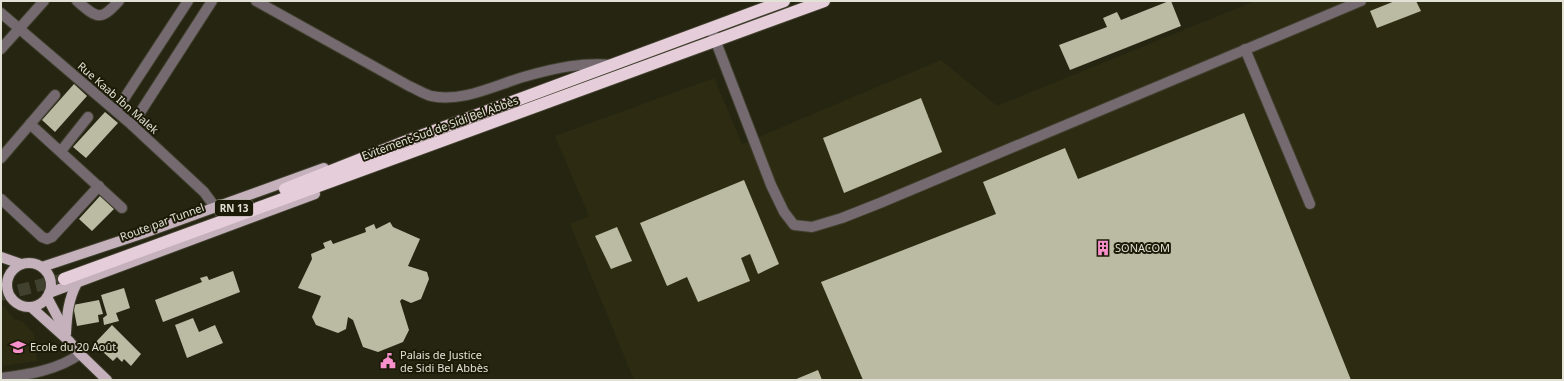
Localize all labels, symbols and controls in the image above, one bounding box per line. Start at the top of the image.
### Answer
street label: Rue Kaab Ibn Malek [75,58,162,137]
street label: Evitement Sud de Sidi Bel Abbès [359,92,520,163]
street label: Route par Tunnel [118,199,206,244]
road number: RN 13 [215,200,253,216]
building icon: SONACOM [1094,239,1112,257]
place label: SONACOM [1115,240,1170,255]
school or university icon: Ecole du 20 Août [9,338,27,356]
place label: Ecole du 20 Août [30,339,116,354]
place label: Palais de Justice de Sidi Bel Abbès [400,347,488,375]
public building icon: Palais de Justice de Sidi Bel Abbès [379,352,397,370]

